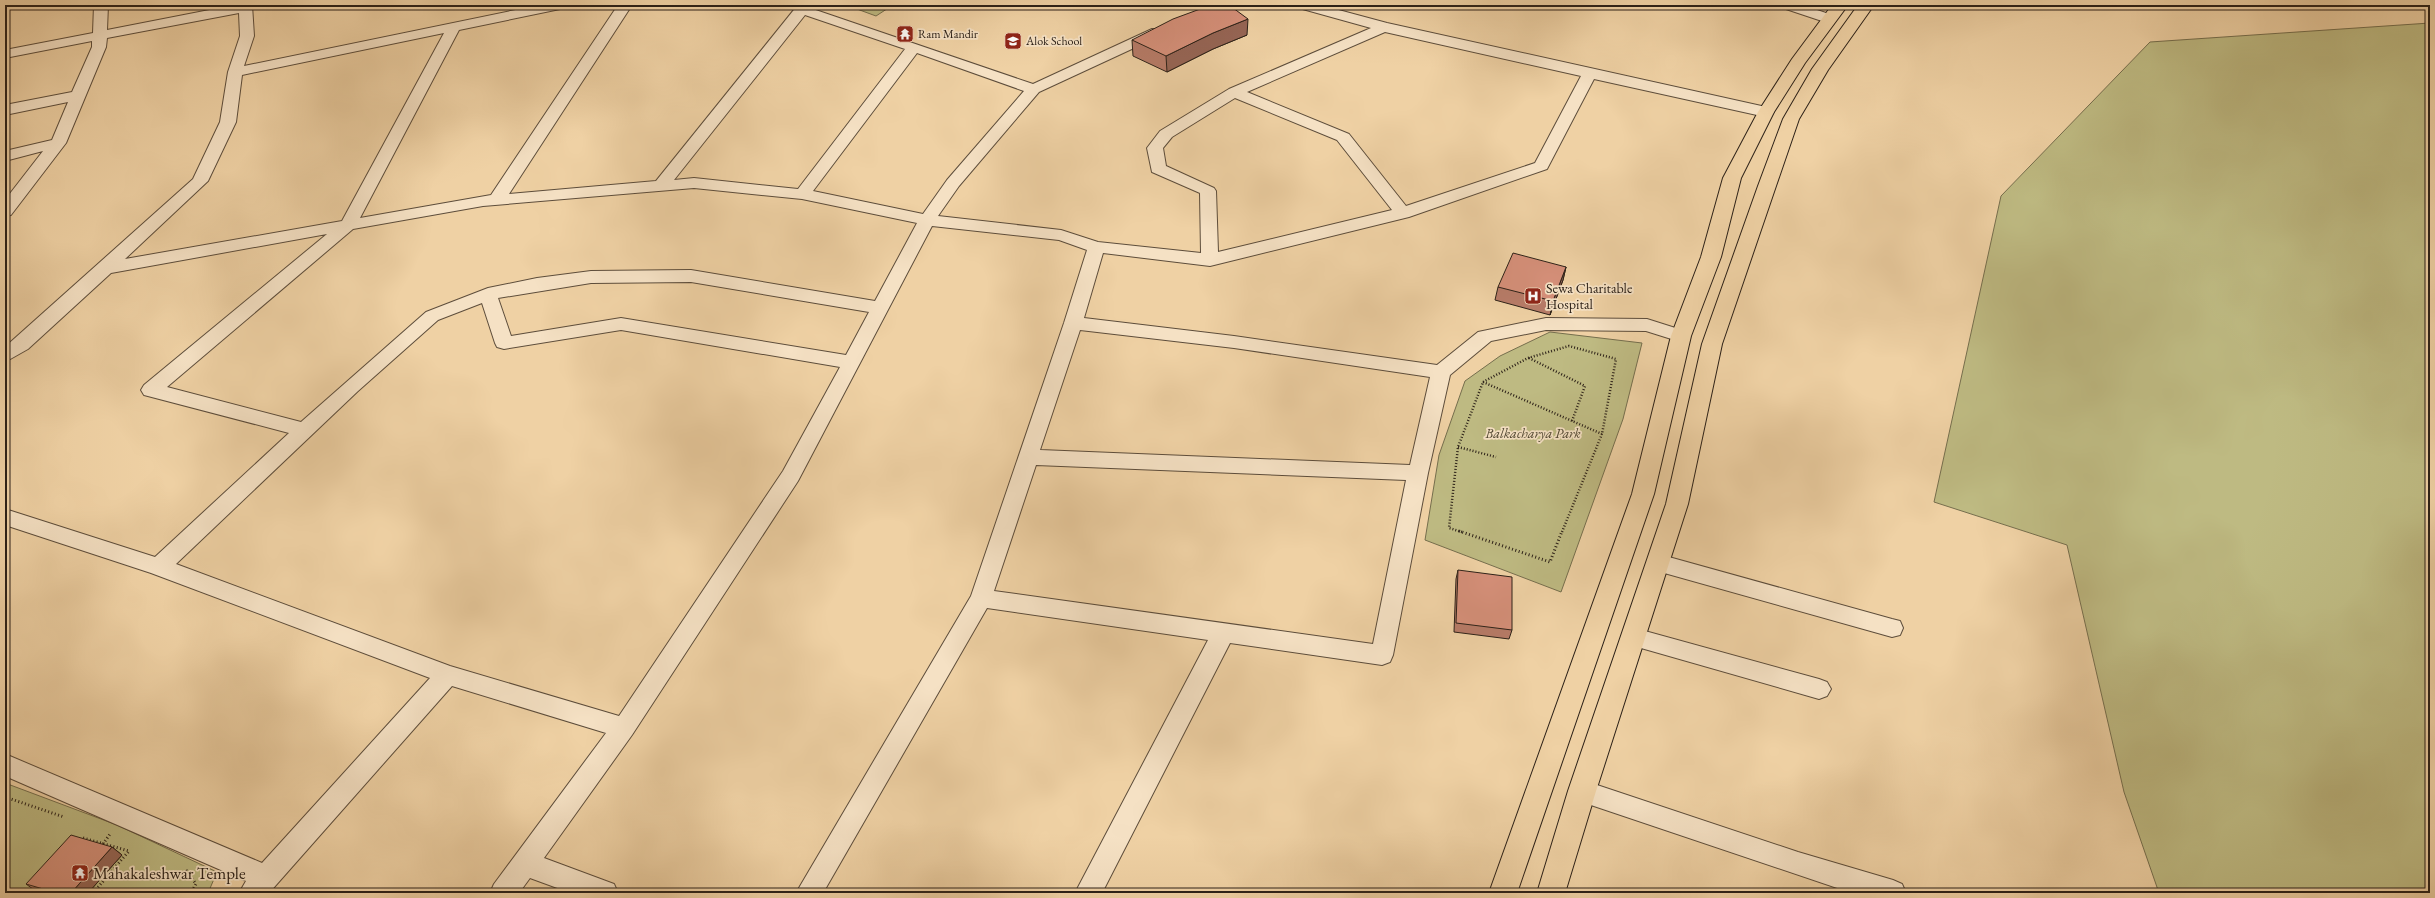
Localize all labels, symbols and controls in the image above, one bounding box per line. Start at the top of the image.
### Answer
temple icon: Ram Mandir [895,24,915,44]
place label: Ram Mandir [918,26,978,42]
school or university icon: Alok School [1003,31,1023,51]
place label: Alok School [1025,33,1082,49]
place label: Sewa Charitable Hospital [1546,279,1633,313]
hospital icon: Sewa Charitable Hospital [1523,286,1543,306]
park label: Balkacharya Park [1484,424,1581,442]
place label: Mahakaleshwar Temple [93,862,246,884]
temple icon: Mahakaleshwar Temple [70,863,90,883]

